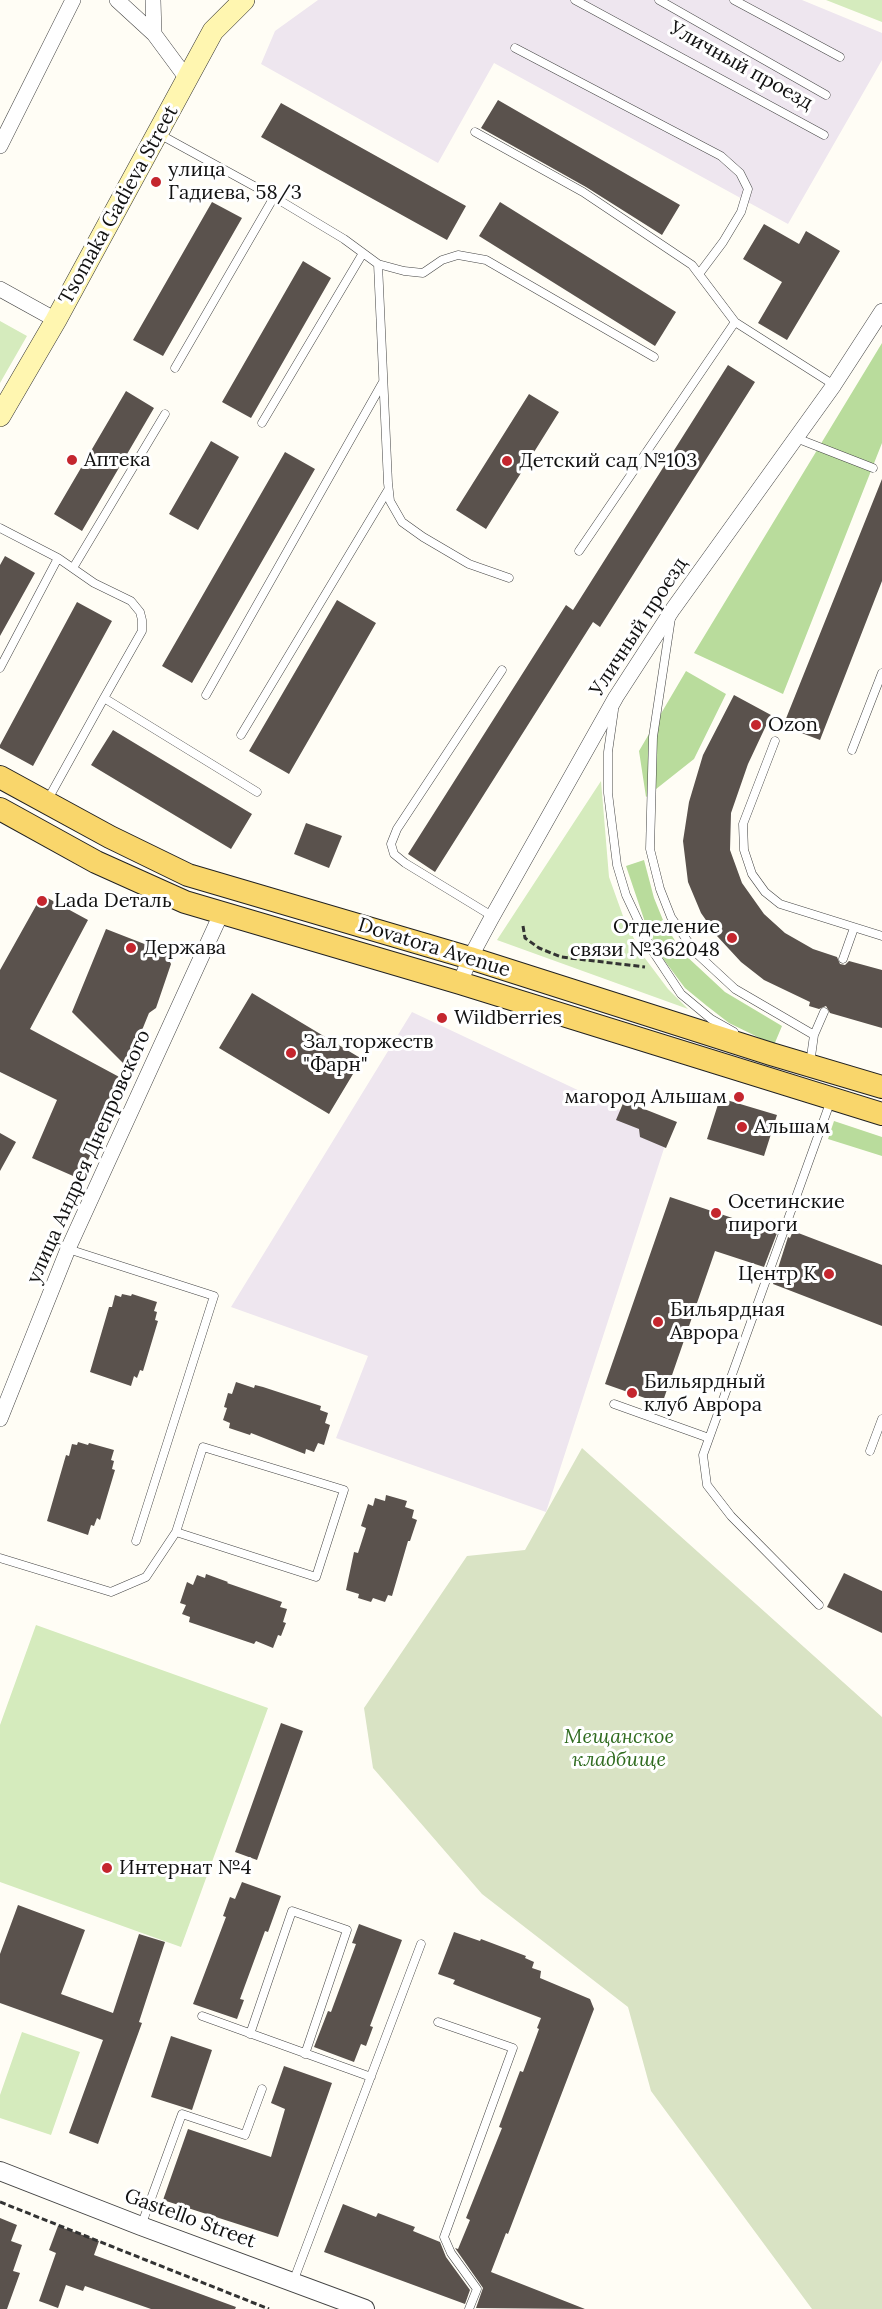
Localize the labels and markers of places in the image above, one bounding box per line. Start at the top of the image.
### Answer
place label: улица Гадиева, 58/3 [168,158,302,205]
marker: улица Гадиева, 58/3 [149,175,163,189]
place label: Аптека [84,448,151,472]
place label: Детский сад №103 [519,449,697,473]
marker: Аптека [65,453,79,467]
marker: Детский сад №103 [500,454,514,468]
place label: Ozon [768,713,818,737]
marker: Ozon [749,718,763,732]
place label: Lada Dеталь [54,889,172,913]
marker: Lada Dеталь [35,894,49,908]
place label: Отделение связи №362048 [570,915,720,962]
marker: Отделение связи №362048 [725,931,739,945]
place label: Держава [143,936,226,960]
marker: Держава [124,941,138,955]
place label: Wildberries [454,1006,562,1030]
marker: Wildberries [435,1011,449,1025]
place label: Зал торжеств "Фарн" [303,1030,433,1077]
marker: Зал торжеств "Фарн" [284,1046,298,1060]
place label: магород Альшам [565,1085,727,1109]
marker: магород Альшам [732,1090,746,1104]
place label: Альшам [754,1115,830,1139]
marker: Альшам [735,1120,749,1134]
place label: Осетинские пироги [728,1190,845,1237]
marker: Осетинские пироги [709,1206,723,1220]
place label: Центр К [738,1262,817,1286]
marker: Центр К [822,1267,836,1281]
place label: Бильярдная Аврора [670,1298,785,1345]
marker: Бильярдная Аврора [651,1315,665,1329]
place label: Бильярдный клуб Аврора [644,1370,765,1417]
marker: Бильярдный клуб Аврора [625,1386,639,1400]
place label: Интернат №4 [119,1856,252,1880]
marker: Интернат №4 [100,1861,114,1875]

